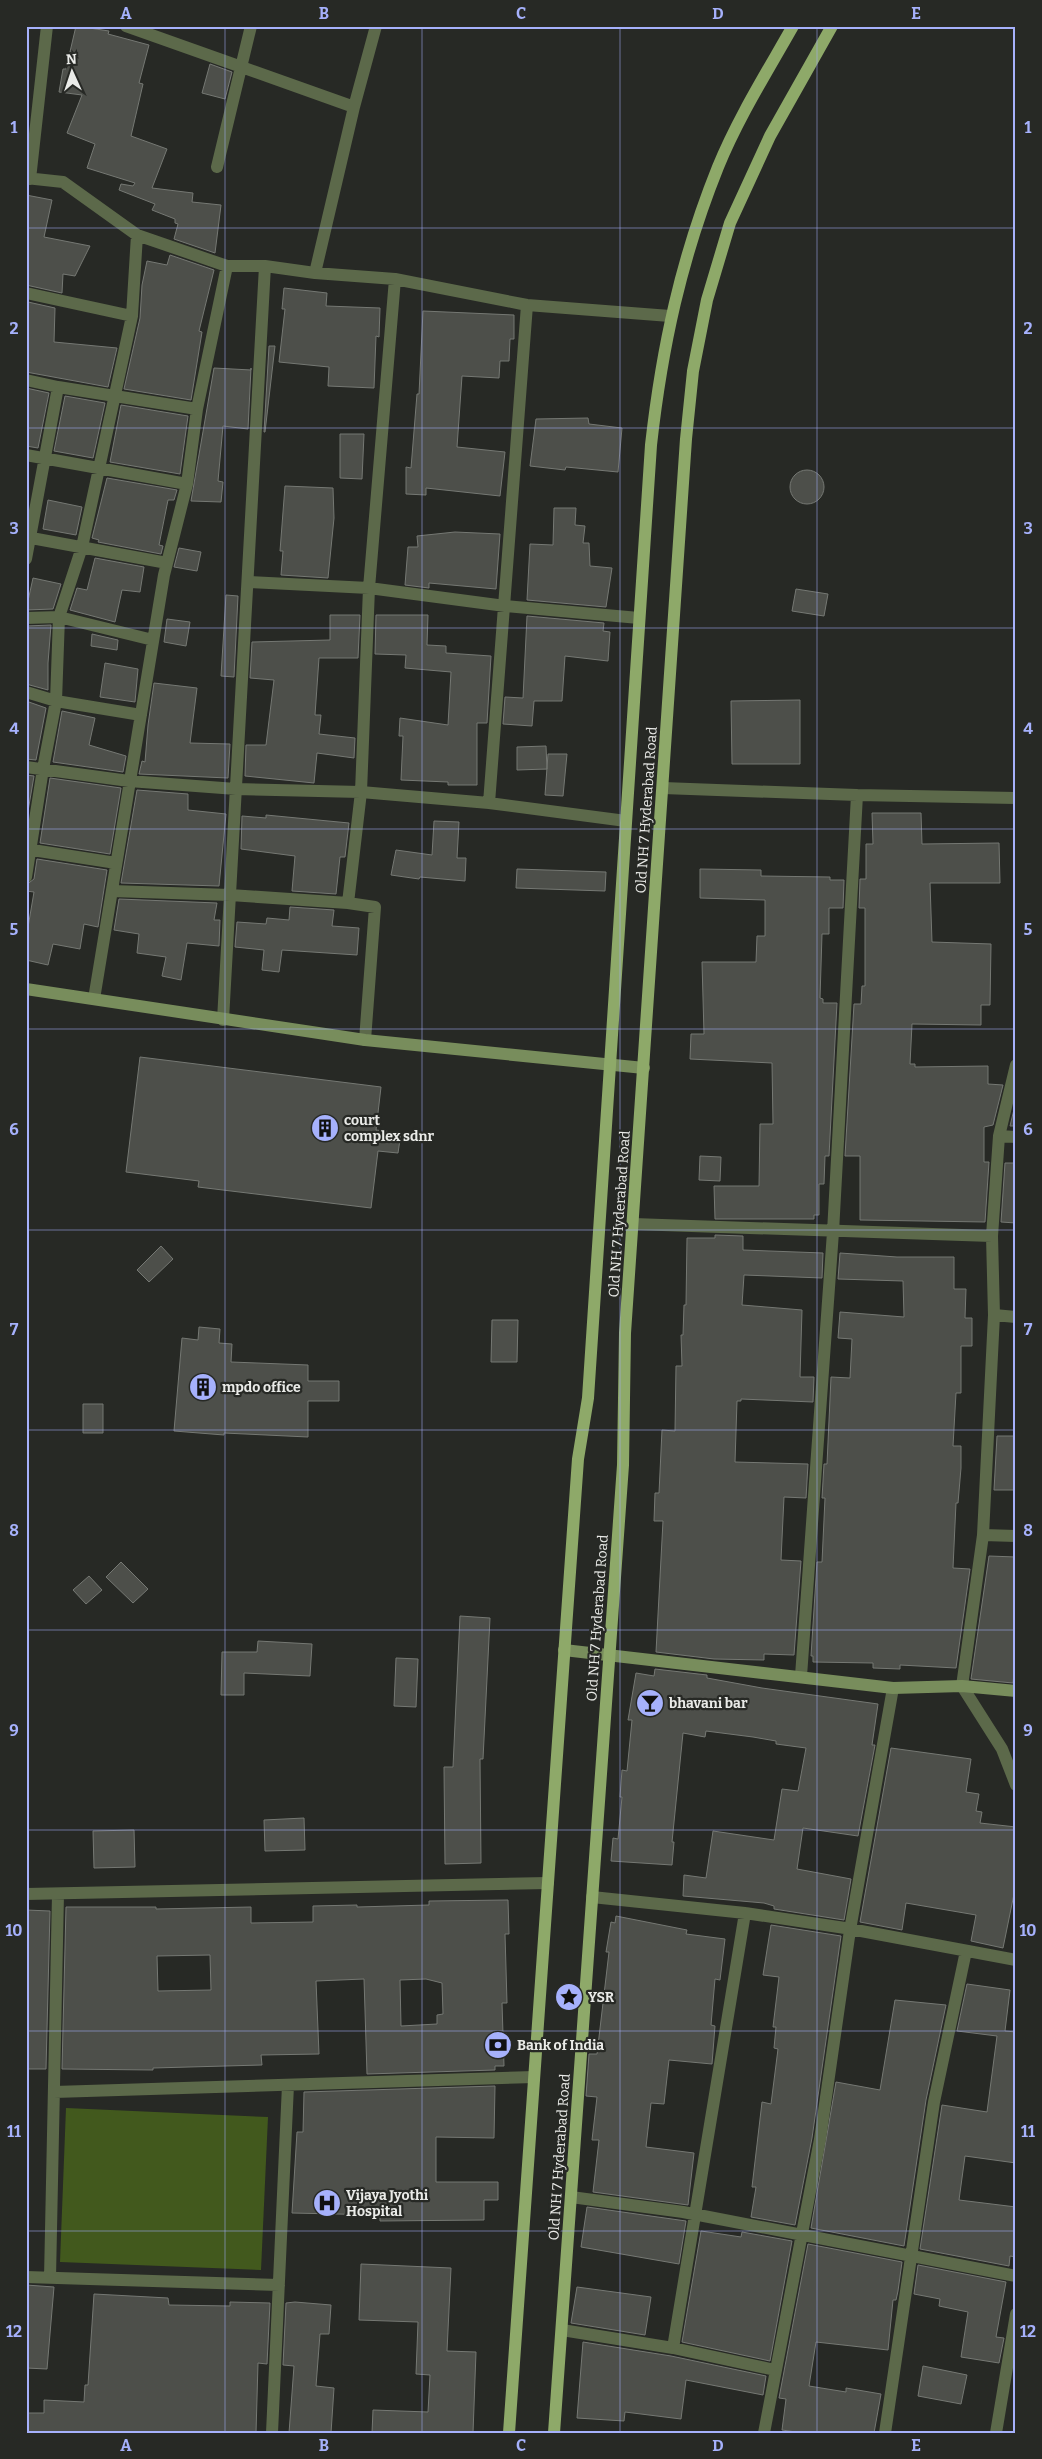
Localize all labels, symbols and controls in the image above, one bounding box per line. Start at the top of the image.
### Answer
text: A [120,4,132,23]
text: B [319,4,329,23]
text: C [516,4,526,23]
text: D [712,4,724,23]
text: E [911,4,921,23]
north arrow [48,48,98,98]
text: N [66,51,77,68]
text: 1 [11,118,18,137]
text: 1 [1025,118,1032,137]
text: 2 [9,319,19,338]
text: 2 [1023,319,1033,338]
text: 3 [9,519,19,538]
text: 3 [1023,519,1033,538]
text: 4 [9,719,19,738]
text: 4 [1023,719,1033,738]
street label: Old NH 7 Hyderabad Road [632,726,661,894]
text: 5 [10,920,19,939]
text: 5 [1024,920,1033,939]
place label: court complex sdnr [344,1112,434,1145]
building icon: court complex sdnr [310,1113,340,1143]
text: 6 [9,1120,19,1139]
text: 6 [1023,1120,1033,1139]
street label: Old NH 7 Hyderabad Road [605,1130,634,1298]
text: 7 [10,1320,19,1339]
text: 7 [1024,1320,1033,1339]
building icon: mpdo office [188,1372,218,1402]
place label: mpdo office [222,1379,301,1396]
text: 8 [9,1521,19,1540]
text: 8 [1023,1521,1033,1540]
street label: Old NH 7 Hyderabad Road [583,1534,612,1702]
bar icon: bhavani bar [635,1688,665,1718]
place label: bhavani bar [669,1695,748,1712]
text: 9 [9,1721,19,1740]
text: 9 [1023,1721,1033,1740]
text: 10 [5,1921,23,1940]
text: 10 [1019,1921,1037,1940]
place icon: YSR [554,1982,584,2012]
place label: YSR [588,1989,615,2006]
bank icon: Bank of India [483,2030,513,2060]
place label: Bank of India [517,2037,604,2054]
street label: Old NH 7 Hyderabad Road [545,2073,574,2241]
text: 11 [7,2122,21,2141]
text: 11 [1021,2122,1035,2141]
place label: Vijaya Jyothi Hospital [346,2187,429,2220]
hospital icon: Vijaya Jyothi Hospital [312,2188,342,2218]
text: 12 [6,2322,22,2341]
text: 12 [1020,2322,1036,2341]
text: A [120,2436,132,2455]
text: B [319,2436,329,2455]
text: C [516,2436,526,2455]
text: D [712,2436,724,2455]
text: E [911,2436,921,2455]

